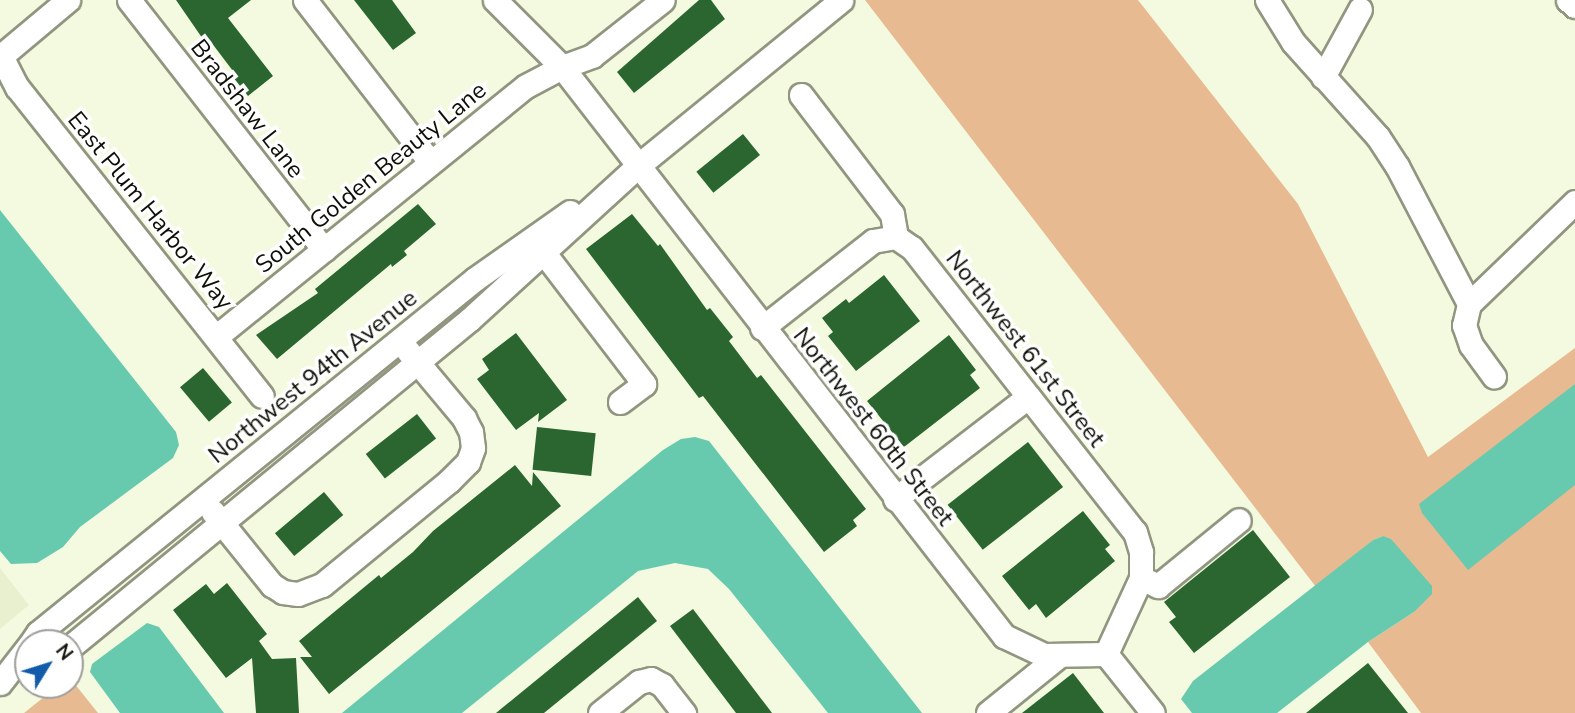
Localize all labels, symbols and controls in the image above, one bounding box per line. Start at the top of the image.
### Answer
street label: Bradshaw Lane [184,34,310,184]
street label: South Golden Beauty Lane [250,76,492,280]
street label: East Plum Harbor Way [61,106,239,316]
street label: Northwest 61st Street [939,245,1111,453]
street label: Northwest 94th Avenue [203,284,423,470]
street label: Northwest 60th Street [787,322,959,532]
north arrow [14,629,84,699]
text: N [49,639,79,666]

